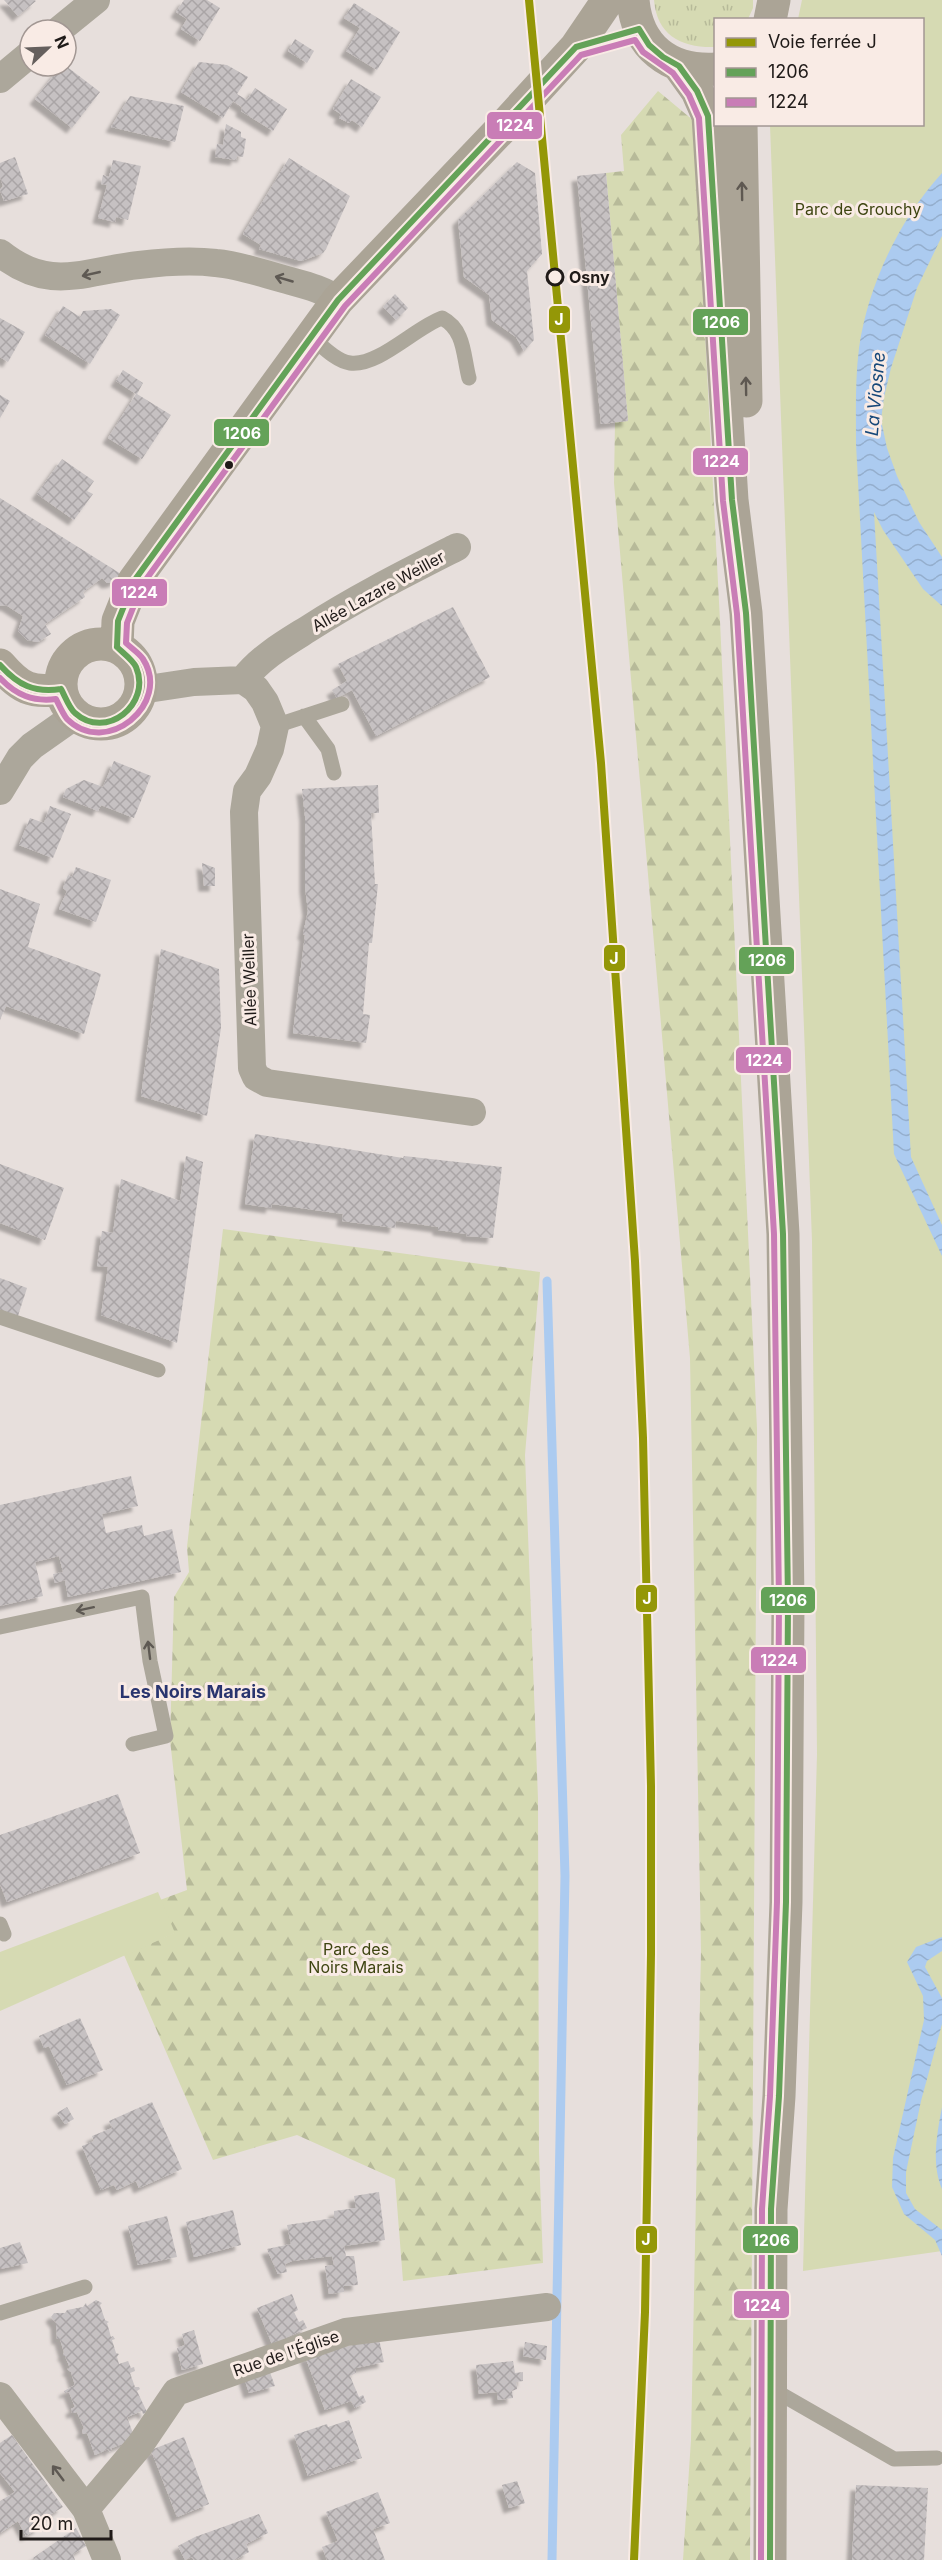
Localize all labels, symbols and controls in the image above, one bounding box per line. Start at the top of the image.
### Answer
north arrow [18,18,78,78]
legend [714,18,924,126]
text: Voie ferrée J [768,31,877,52]
text: N [50,33,73,52]
text: 1206 [768,61,809,82]
text: 1224 [768,91,809,112]
line badge: 1224 [486,111,543,140]
text: 1224 [496,115,534,135]
one-way arrow [737,182,748,202]
park label: Parc de Grouchy [795,199,921,219]
place label: Osny [569,267,610,287]
one-way arrow [82,268,101,280]
marker: Osny [546,268,564,286]
one-way arrow [274,273,293,284]
line badge: J [548,305,571,334]
line badge: 1206 [692,308,749,336]
text: J [554,309,564,329]
text: 1206 [702,312,740,332]
water label: La Viosne [861,351,889,437]
one-way arrow [740,377,752,397]
line badge: 1206 [213,418,270,447]
text: 1206 [223,423,261,443]
line badge: 1224 [692,447,749,476]
text: 1224 [702,451,740,471]
unlabelled marker [223,459,235,471]
street label: Allée Lazare Weiller [308,546,448,636]
line badge: 1224 [111,578,168,607]
text: 1224 [120,582,158,602]
street label: Allée Weiller [237,933,261,1027]
line badge: J [603,944,626,972]
line badge: 1206 [738,946,795,975]
text: J [609,948,619,968]
text: 1206 [748,950,786,970]
line badge: 1224 [735,1046,792,1074]
text: 1224 [745,1050,783,1070]
line badge: J [635,1584,658,1613]
line badge: 1206 [760,1586,816,1614]
text: J [642,1588,652,1608]
text: 1206 [769,1590,807,1610]
one-way arrow [76,1604,95,1615]
one-way arrow [143,1640,154,1660]
line badge: 1224 [750,1646,807,1674]
text: 1224 [760,1650,798,1670]
district label: Les Noirs Marais [120,1681,266,1702]
park label: Parc des Noirs Marais [308,1939,404,1977]
line badge: J [635,2225,658,2254]
line badge: 1206 [742,2225,799,2254]
text: J [641,2229,651,2249]
text: 1206 [752,2230,790,2250]
line badge: 1224 [733,2290,790,2319]
text: 1224 [743,2295,781,2315]
street label: Rue de l'Église [230,2326,342,2380]
one-way arrow [52,2465,65,2481]
scale bar [21,2503,111,2541]
text: 20 m [30,2513,73,2534]

